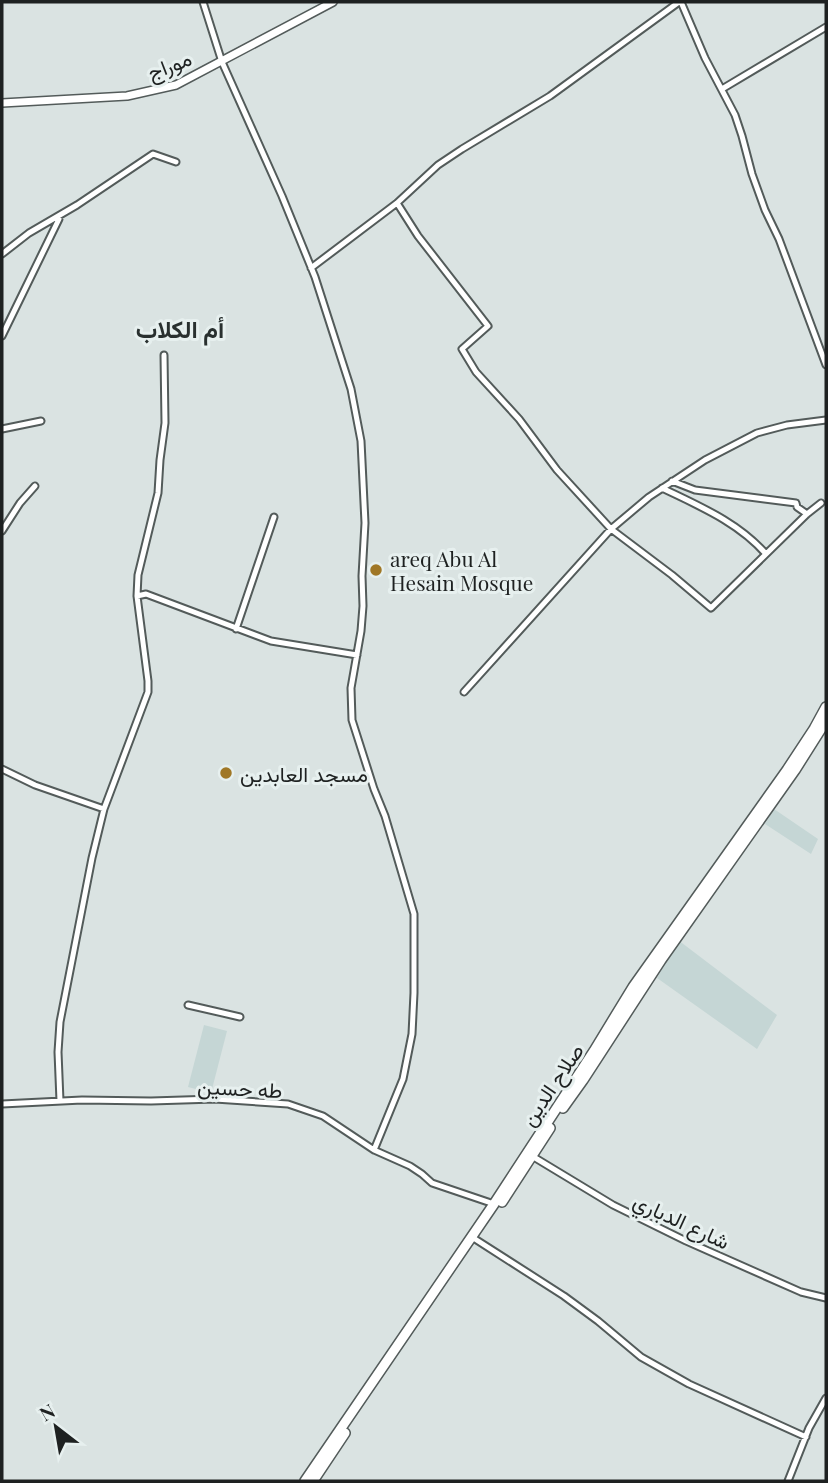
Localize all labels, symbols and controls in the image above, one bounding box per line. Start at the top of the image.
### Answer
street label: موراج [143,43,196,87]
district label: أم الكلاب [136,312,224,346]
place label: areq Abu Al Hesain Mosque [390,544,533,596]
marker: areq Abu Al Hesain Mosque [368,562,384,578]
place label: مسجد العابدين [240,759,368,787]
marker: مسجد العابدين [218,765,234,781]
street label: صلاح الدين [513,1037,591,1132]
street label: طه حسين [197,1071,283,1103]
street label: شارع الدباري [627,1185,735,1259]
north arrow [21,1392,91,1462]
text: N [34,1397,60,1426]

